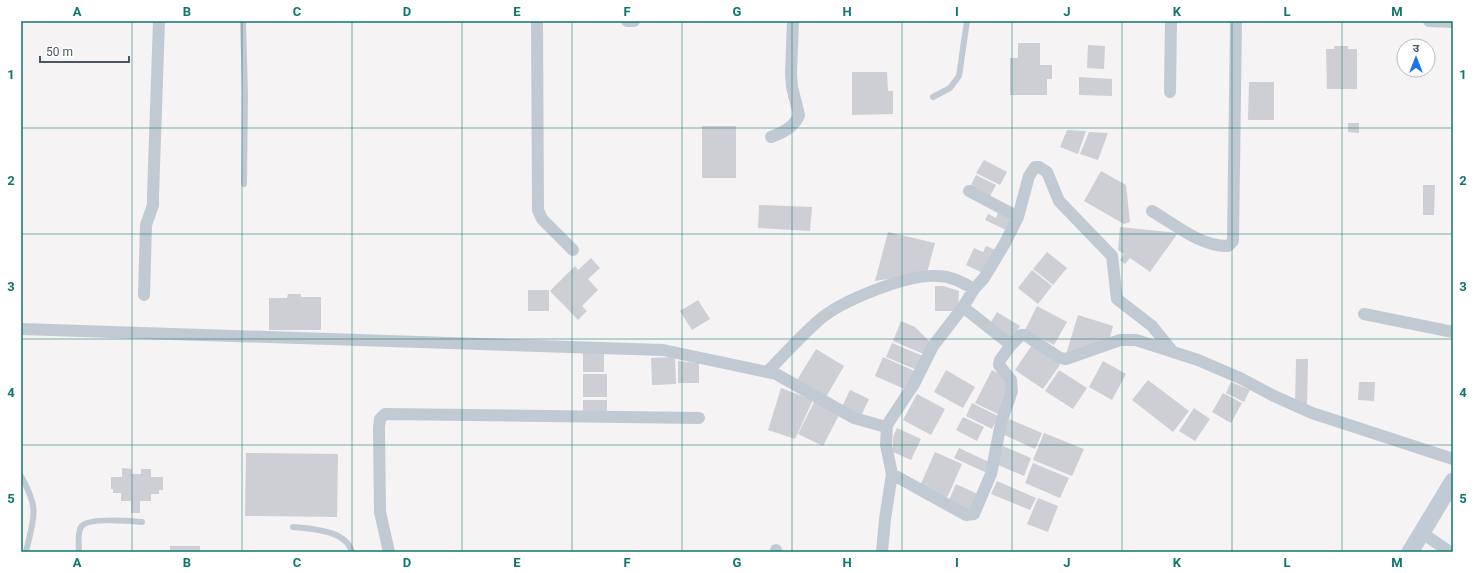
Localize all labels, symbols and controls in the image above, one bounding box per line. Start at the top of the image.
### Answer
text: A [73,4,82,19]
text: B [183,4,191,19]
text: C [293,4,302,19]
text: D [403,4,411,19]
text: E [513,4,521,19]
text: F [623,4,631,19]
text: G [733,4,742,19]
text: H [842,4,852,19]
text: I [955,4,959,19]
text: J [1063,4,1071,19]
text: K [1173,4,1182,19]
text: L [1283,4,1291,19]
text: M [1391,4,1403,19]
scale bar [40,38,129,64]
north arrow [1396,38,1436,78]
text: उ [1413,42,1420,55]
text: 50 m [46,45,73,59]
text: 1 [7,67,15,82]
text: 1 [1459,67,1467,82]
text: 2 [7,173,15,188]
text: 2 [1459,173,1467,188]
text: 3 [7,279,15,294]
text: 3 [1459,279,1467,294]
text: 4 [7,385,15,400]
text: 4 [1459,385,1467,400]
text: 5 [7,491,15,506]
text: 5 [1459,491,1467,506]
text: A [73,555,82,570]
text: B [183,555,191,570]
text: C [293,555,302,570]
text: D [403,555,411,570]
text: E [513,555,521,570]
text: F [623,555,631,570]
text: G [733,555,742,570]
text: H [842,555,852,570]
text: I [955,555,959,570]
text: J [1063,555,1071,570]
text: K [1173,555,1182,570]
text: L [1283,555,1291,570]
text: M [1391,555,1403,570]

